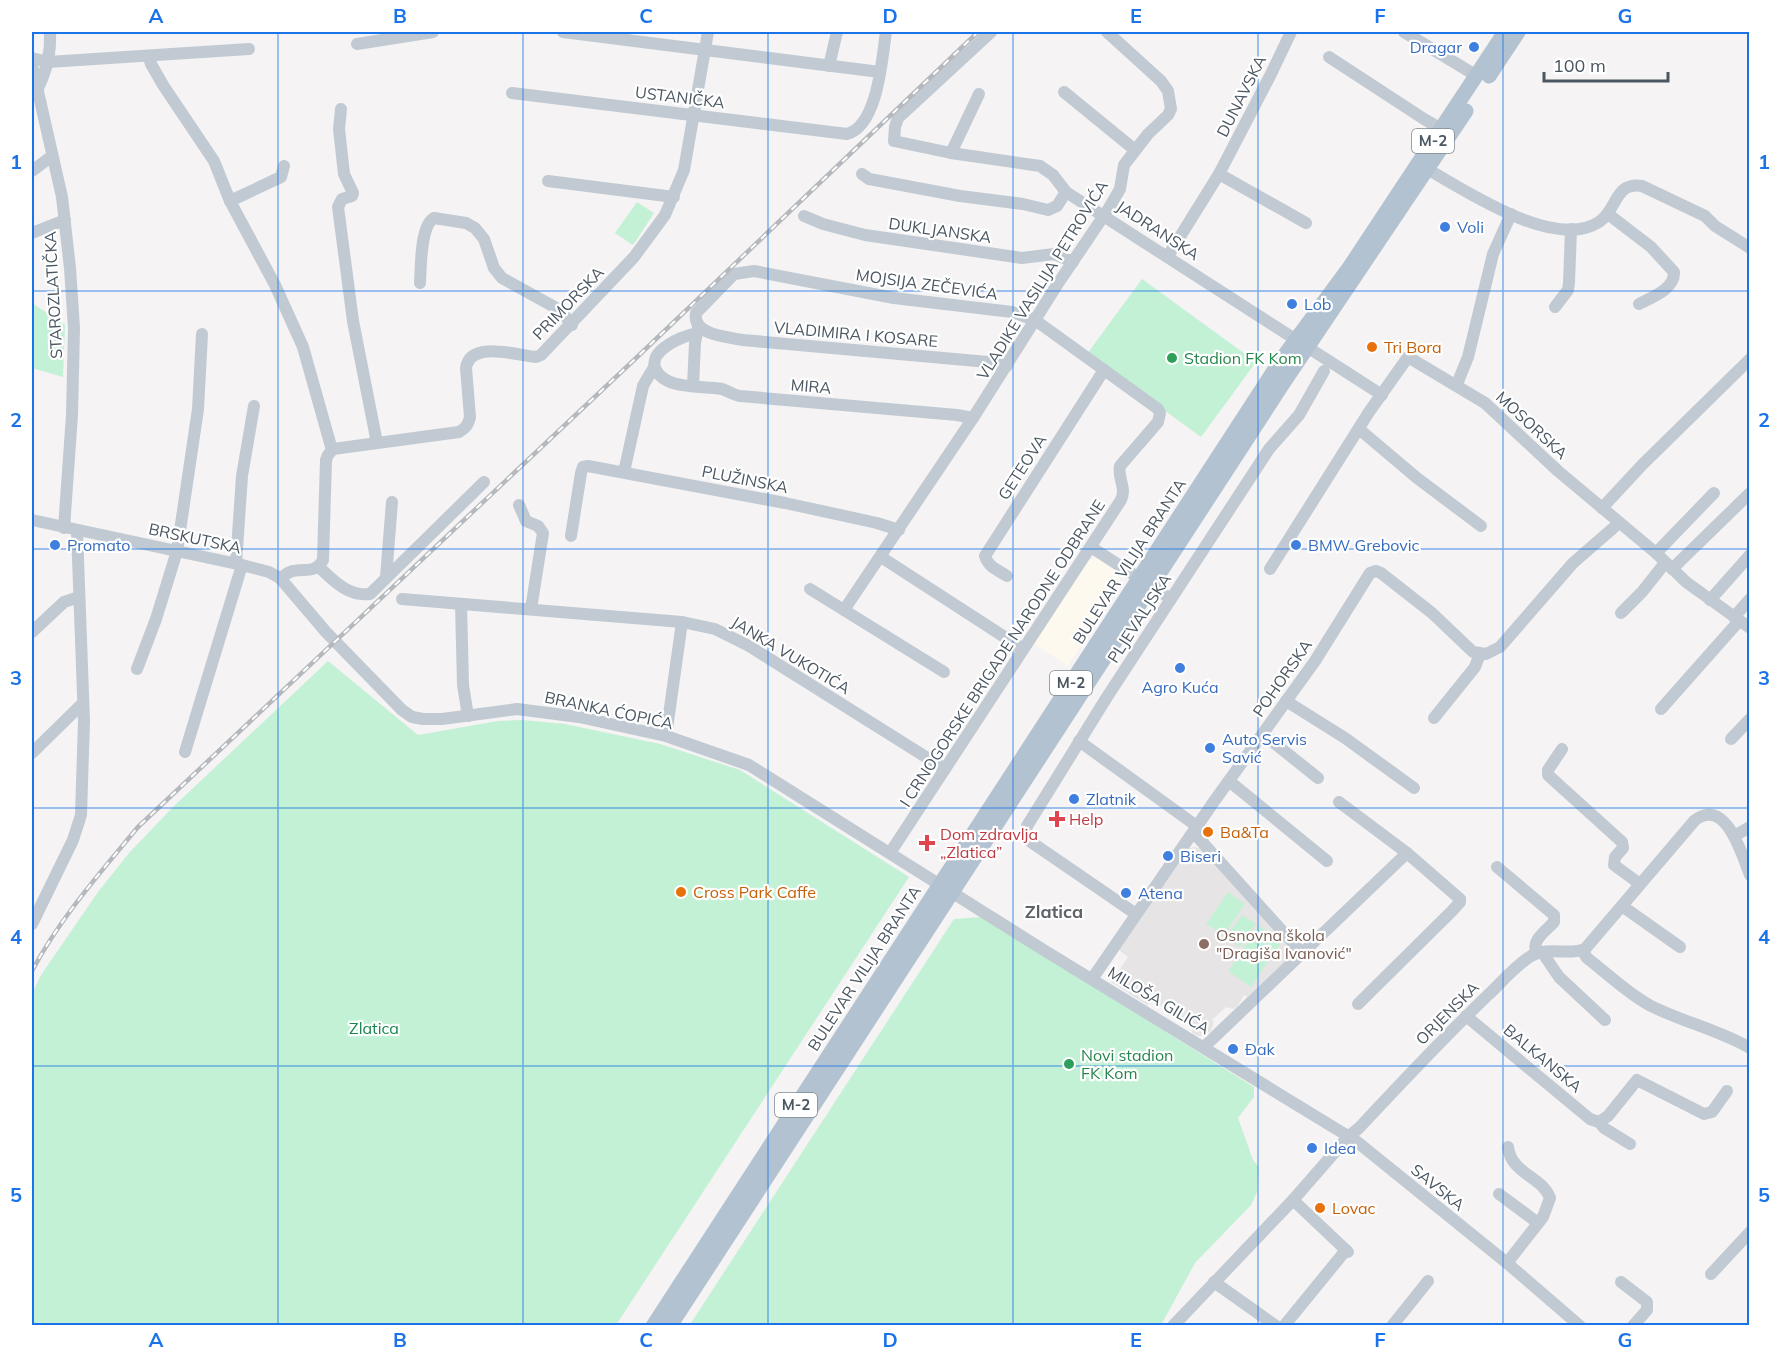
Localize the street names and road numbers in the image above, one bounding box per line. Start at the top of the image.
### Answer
street label: DUNAVSKA [1212,52,1270,140]
street label: USTANIČKA [634,82,726,112]
road number: M-2 [1412,129,1454,153]
street label: VLADIKE VASILIJA PETROVIĆA [972,176,1112,383]
street label: JADRANSKA [1113,196,1203,264]
street label: DUKLJANSKA [887,213,993,247]
street label: STAROZLATIČKA [40,230,66,359]
street label: PRIMORSKA [528,262,608,344]
street label: MOJSIJA ZEČEVIĆA [855,264,999,304]
street label: VLADIMIRA I KOSARE [773,317,939,351]
street label: MIRA [790,374,832,398]
street label: MOSORSKA [1492,387,1572,463]
street label: GETEOVA [993,430,1051,504]
street label: PLUŽINSKA [700,461,790,497]
street label: BULEVAR VILIJA BRANTA [1068,474,1190,647]
street label: I CRNOGORSKE BRIGADE NARODNE ODBRANE [895,496,1109,810]
street label: BRSKUTSKA [147,518,243,558]
street label: PLJEVALJSKA [1103,569,1175,666]
street label: JANKA VUKOTIĆA [728,612,854,698]
street label: POHORSKA [1248,635,1316,720]
road number: M-2 [1050,671,1092,695]
street label: BRANKA ĆOPIĆA [543,687,675,733]
street label: BULEVAR VILIJA BRANTA [803,881,925,1054]
street label: MILOŠA GILIĆA [1104,962,1214,1038]
street label: ORJENSKA [1411,977,1483,1049]
street label: BALKANSKA [1500,1019,1586,1097]
road number: M-2 [775,1093,817,1117]
street label: SAVSKA [1407,1159,1469,1215]

